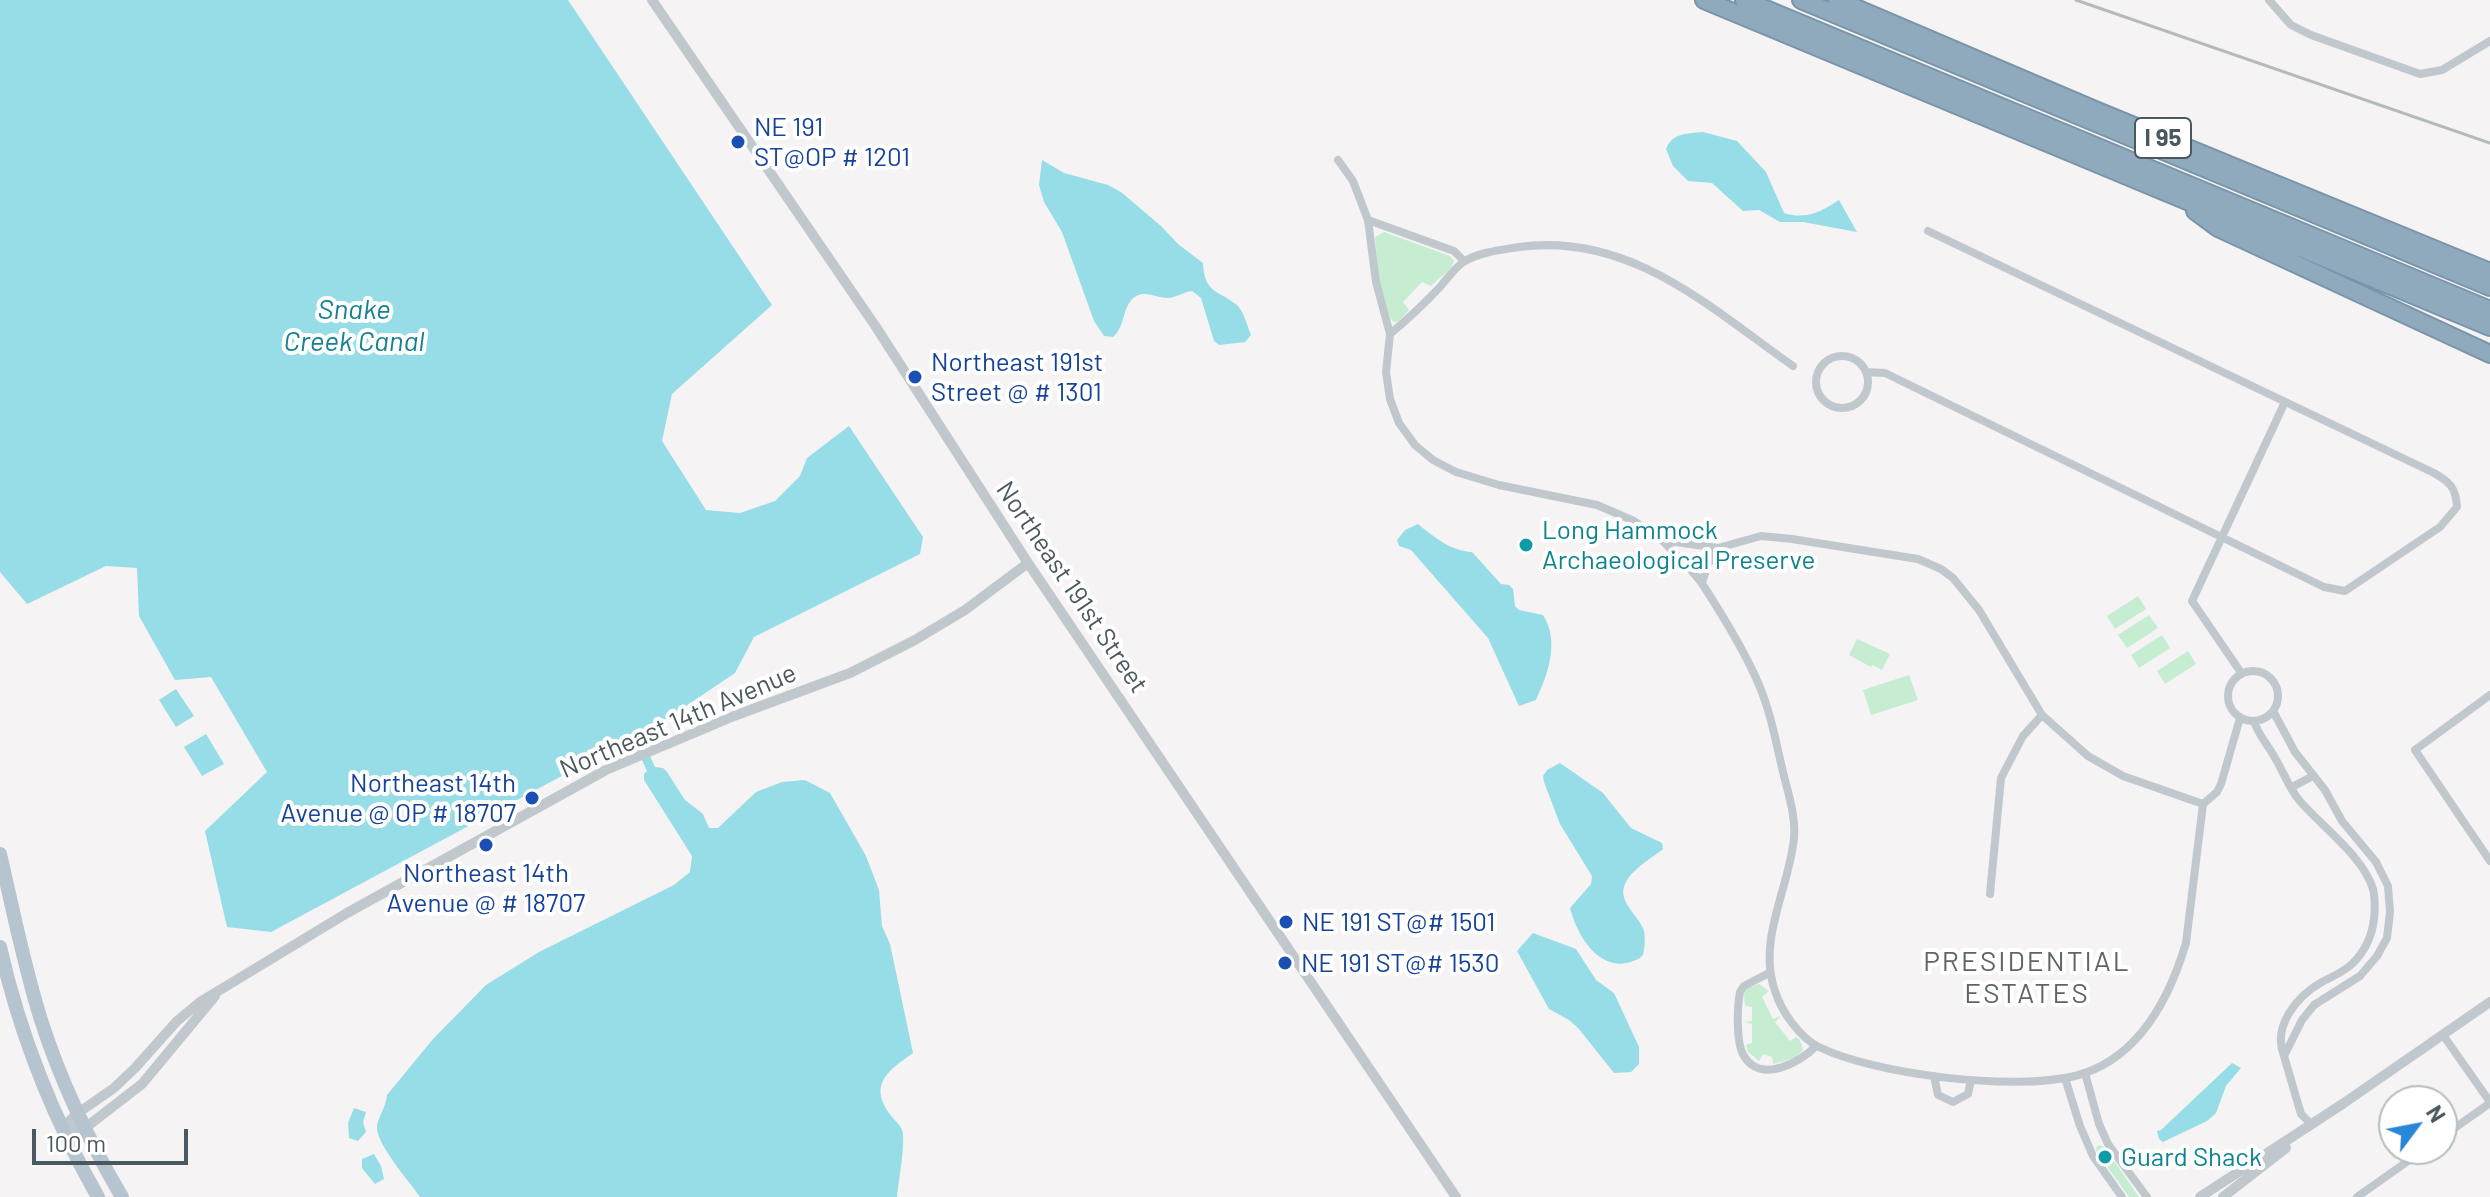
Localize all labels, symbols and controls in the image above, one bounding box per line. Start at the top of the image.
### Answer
place label: NE 191 ST@OP # 1201 [754,111,910,172]
road number: I 95 [2135,118,2191,158]
marker: NE 191 ST@OP # 1201 [729,133,747,151]
water label: Snake Creek Canal [284,293,424,359]
place label: Northeast 191st Street @ # 1301 [931,346,1103,408]
marker: Northeast 191st Street @ # 1301 [906,368,924,386]
street label: Northeast 191st Street [990,475,1154,699]
place label: Long Hammock Archaeological Preserve [1542,514,1815,576]
marker: Long Hammock Archaeological Preserve [1517,536,1535,554]
street label: Northeast 14th Avenue [555,657,801,785]
place label: Northeast 14th Avenue @ OP # 18707 [280,767,516,828]
marker: Northeast 14th Avenue @ OP # 18707 [523,789,541,807]
marker: Northeast 14th Avenue @ # 18707 [477,836,495,854]
place label: Northeast 14th Avenue @ # 18707 [387,857,585,918]
place label: NE 191 ST@# 1501 [1302,906,1495,938]
marker: NE 191 ST@# 1501 [1277,913,1295,931]
district label: PRESIDENTIAL ESTATES [1923,945,2131,1011]
place label: NE 191 ST@# 1530 [1301,947,1499,979]
marker: NE 191 ST@# 1530 [1276,954,1294,972]
north arrow [2378,1085,2458,1165]
text: N [2422,1100,2452,1126]
scale bar [36,1113,192,1163]
text: 100 m [46,1128,106,1157]
place label: Guard Shack [2121,1141,2262,1173]
marker: Guard Shack [2096,1148,2114,1166]

